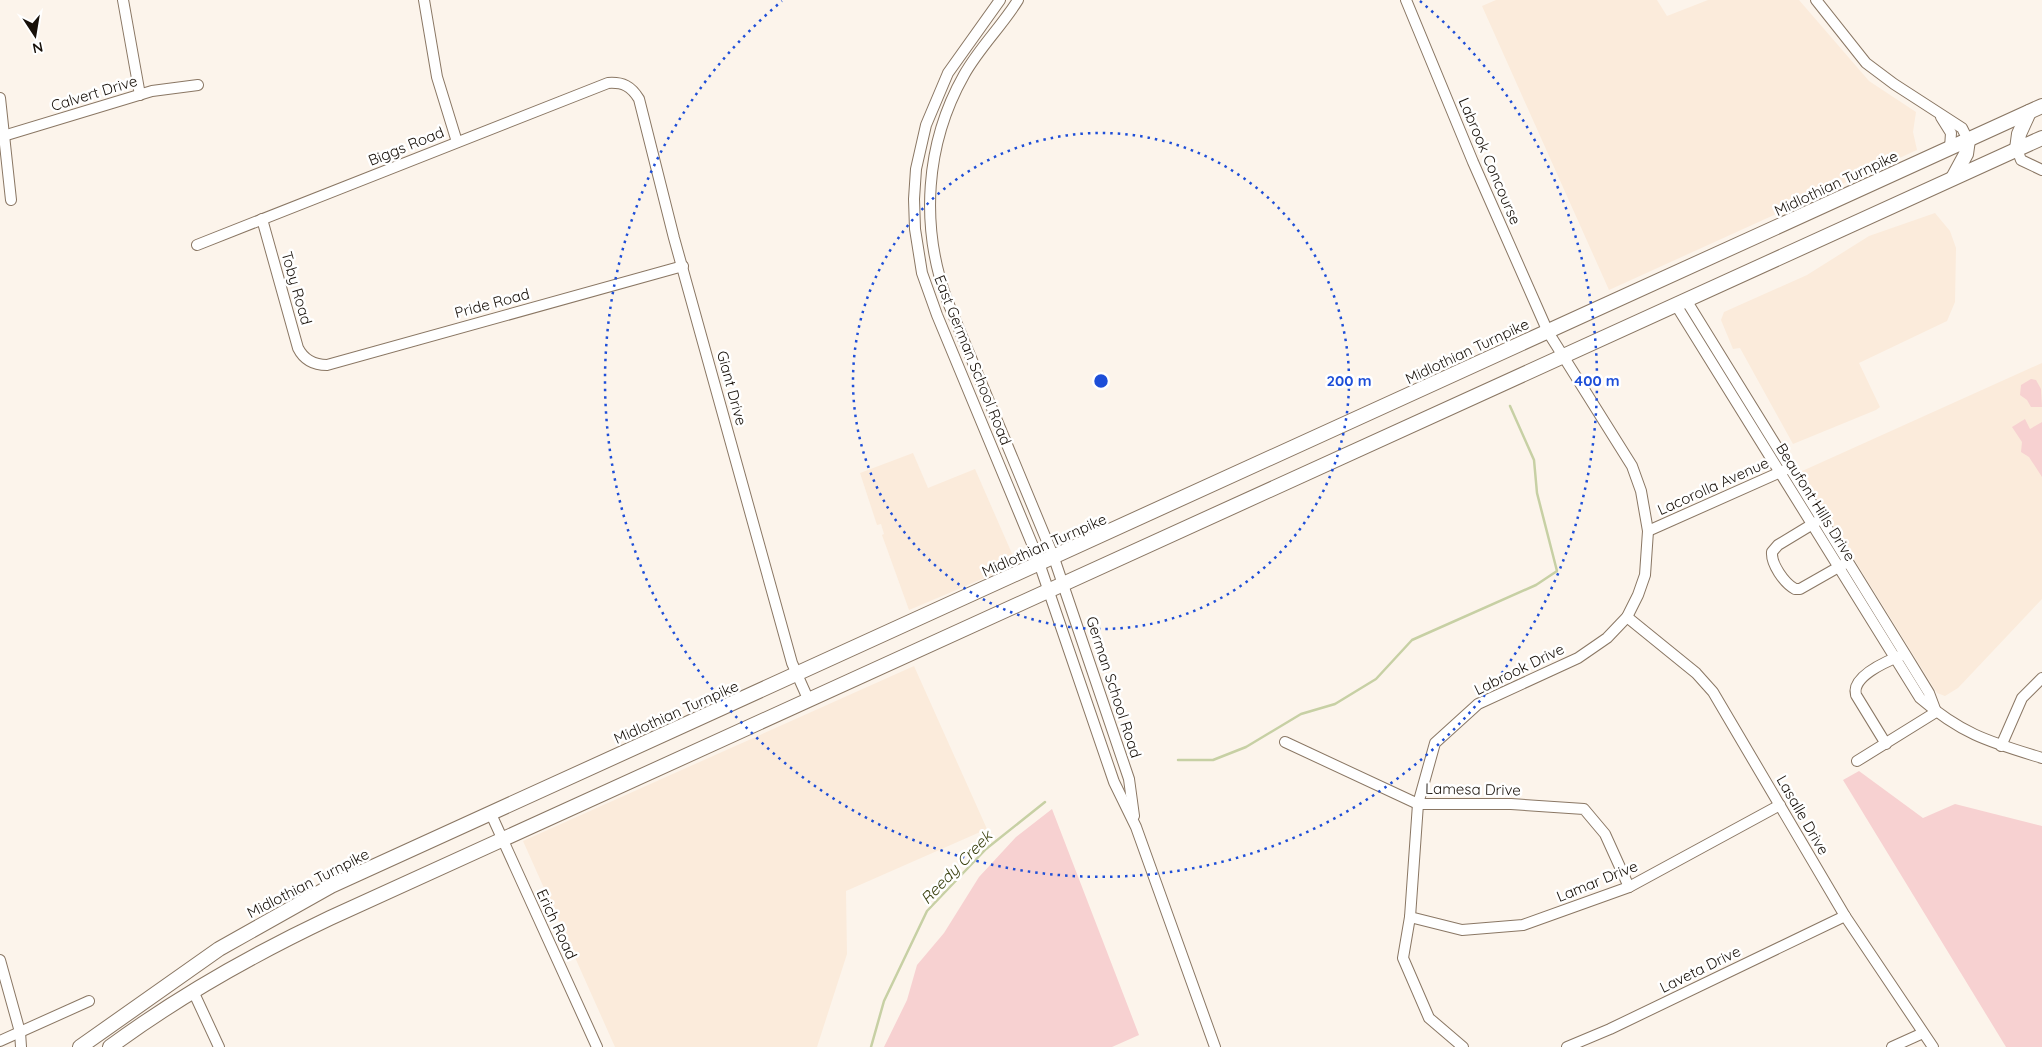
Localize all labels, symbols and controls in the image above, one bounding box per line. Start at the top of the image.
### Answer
north arrow [10,10,60,60]
text: N [31,38,45,58]
street label: Calvert Drive [48,71,140,115]
street label: Labrook Concourse [1455,95,1525,227]
street label: Biggs Road [365,122,447,170]
street label: Midlothian Turnpike [1771,146,1901,220]
street label: Toby Road [277,249,317,327]
street label: East German School Road [930,272,1016,448]
street label: Pride Road [452,284,532,322]
street label: Midlothian Turnpike [1402,314,1532,388]
street label: Giant Drive [713,349,751,427]
text: 200 m [1327,371,1372,390]
text: 400 m [1574,371,1620,390]
centre of rings [1092,372,1110,390]
street label: Beaufont Hills Drive [1772,439,1860,565]
street label: Lacorolla Avenue [1654,453,1772,519]
street label: Midlothian Turnpike [979,509,1109,581]
street label: German School Road [1082,614,1146,760]
street label: Labrook Drive [1471,639,1567,699]
street label: Midlothian Turnpike [611,676,741,748]
street label: Lasalle Drive [1773,772,1833,858]
street label: Lamesa Drive [1425,779,1521,799]
water label: Reedy Creek [916,825,997,908]
street label: Midlothian Turnpike [244,844,372,922]
street label: Lamar Drive [1554,856,1640,906]
street label: Erich Road [533,886,581,962]
street label: Laveta Drive [1656,941,1744,997]

